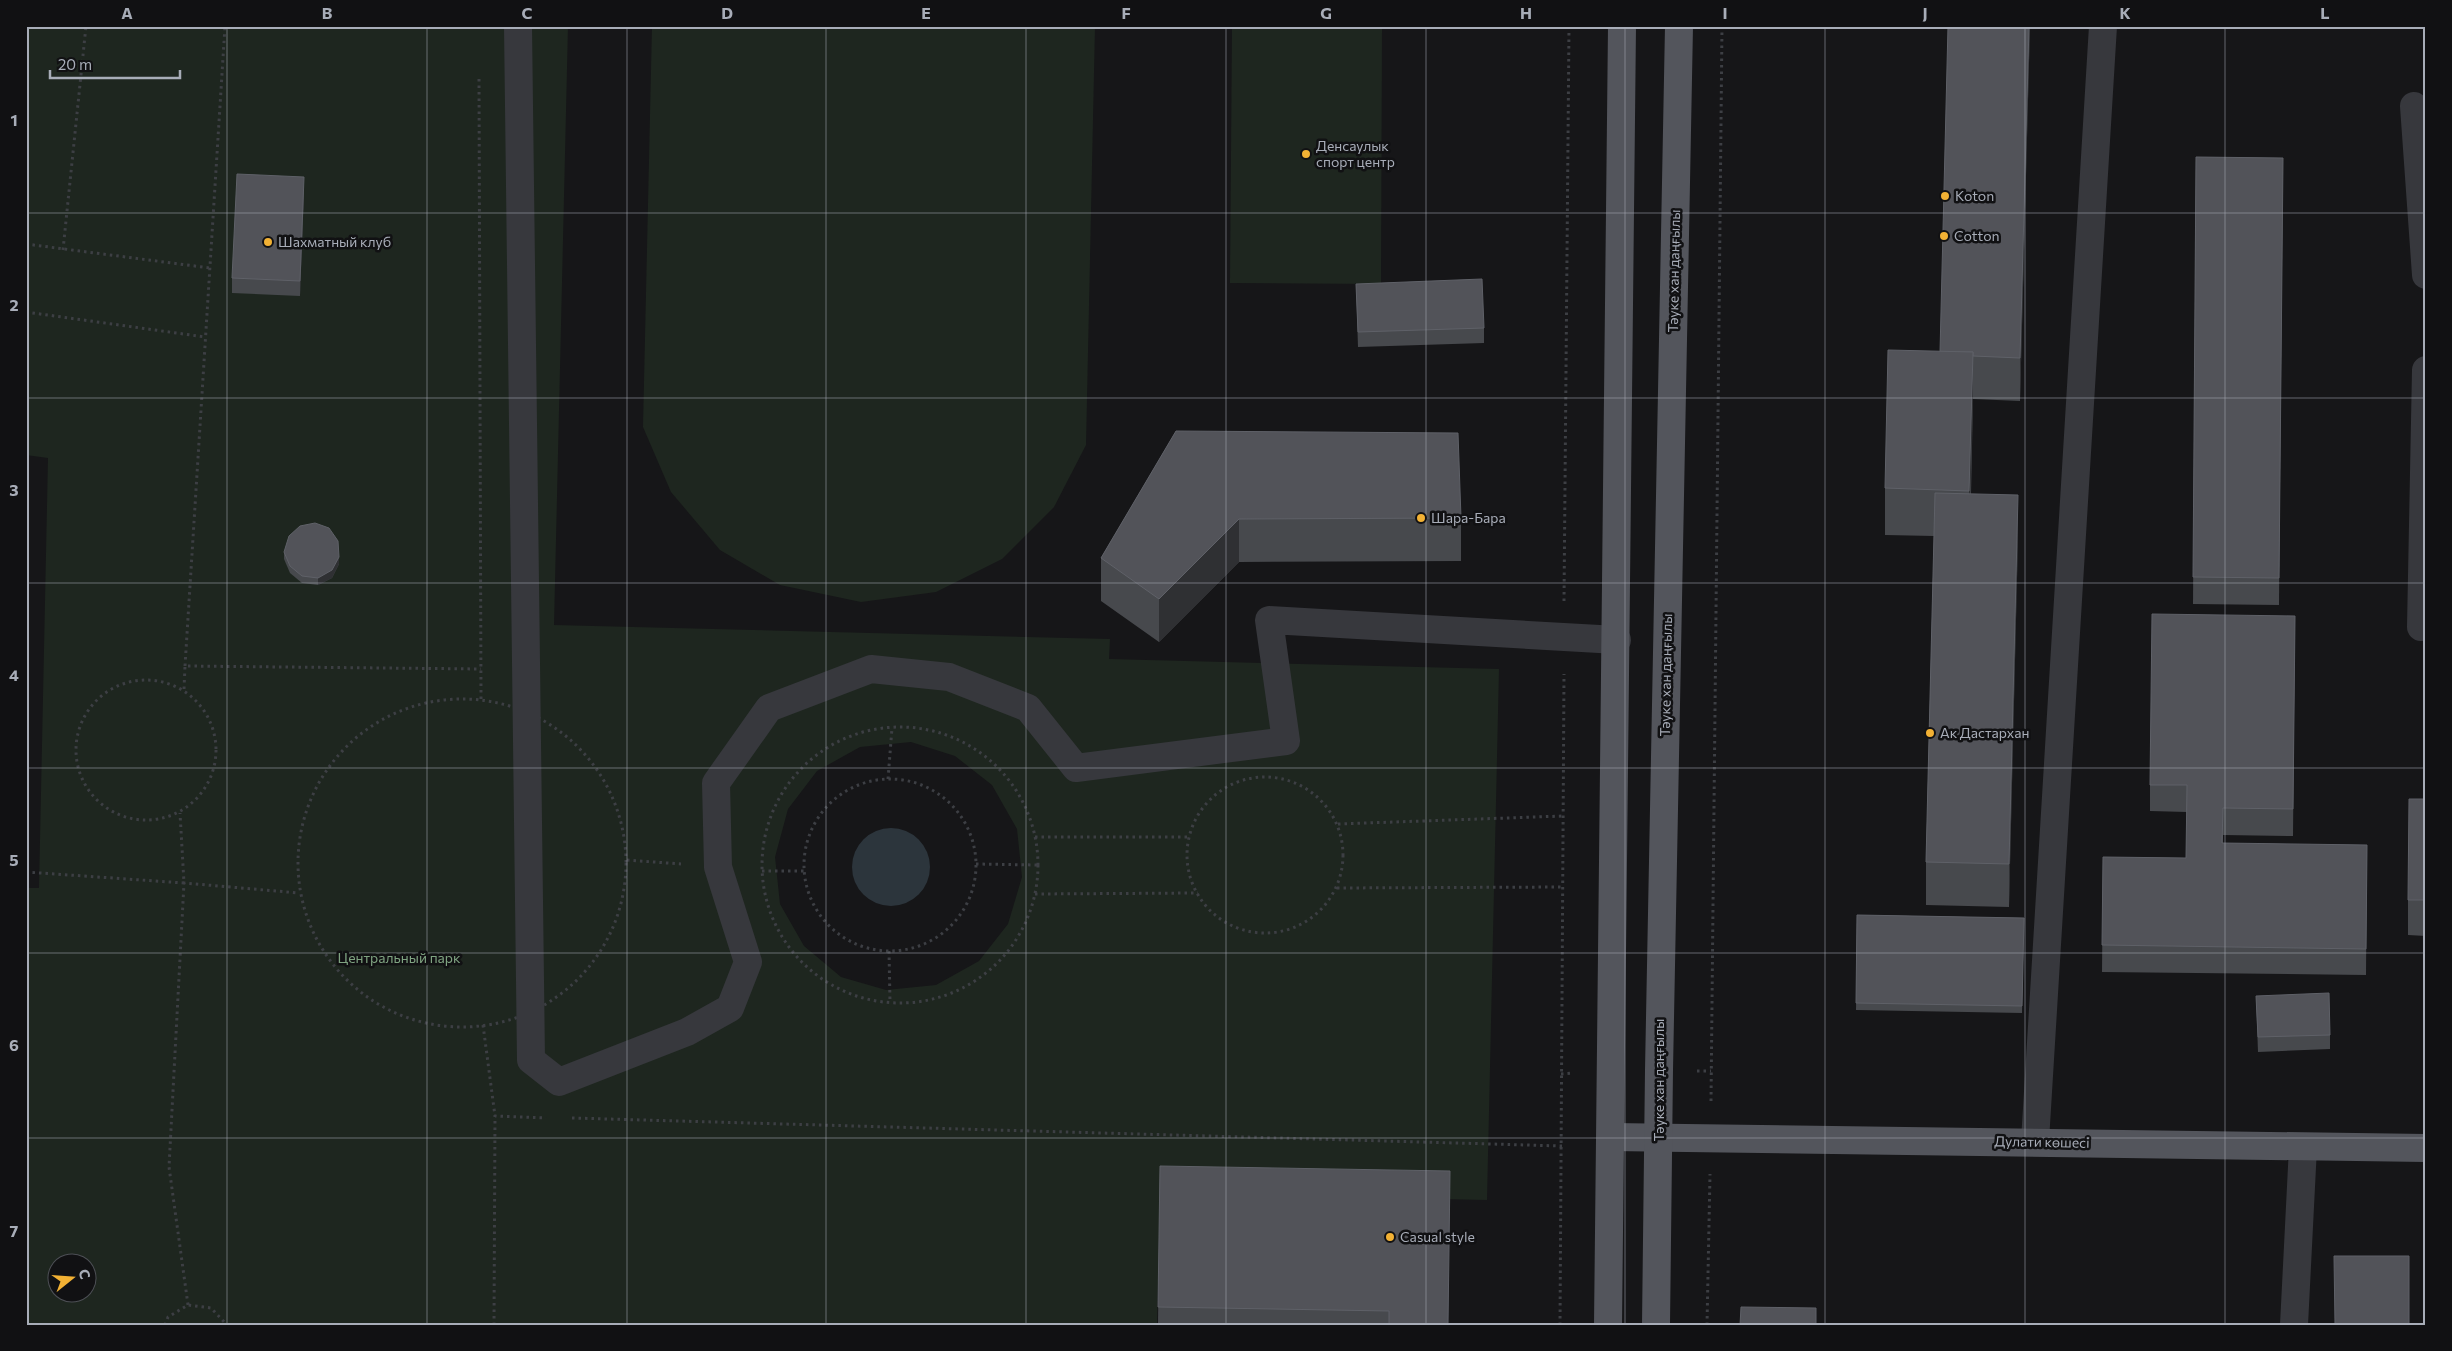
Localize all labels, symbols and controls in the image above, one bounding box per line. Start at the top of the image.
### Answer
text: A [121,3,133,22]
text: B [322,3,333,22]
text: C [522,3,533,22]
text: D [721,3,733,22]
text: E [921,3,931,22]
text: F [1121,3,1131,22]
text: G [1320,3,1332,22]
text: H [1520,3,1532,22]
text: I [1722,3,1728,22]
text: J [1922,3,1928,22]
text: K [2119,3,2131,22]
text: L [2320,3,2330,22]
scale bar [50,48,180,80]
text: 20 m [58,55,92,73]
text: 1 [10,110,18,129]
place label: Денсаулык спорт центр [1316,137,1395,170]
marker: Денсаулык спорт центр [1300,148,1312,160]
place label: Koton [1955,187,1994,204]
marker: Koton [1939,190,1951,202]
street label: Тәуке хан даңғылы [1664,209,1683,333]
place label: Cotton [1954,227,2000,244]
marker: Cotton [1938,230,1950,242]
place label: Шахматный клуб [278,233,391,250]
marker: Шахматный клуб [262,236,274,248]
text: 2 [9,295,19,314]
text: 3 [9,480,19,499]
place label: Шара-Бара [1431,509,1506,526]
marker: Шара-Бара [1415,512,1427,524]
street label: Тәуке хан даңғылы [1656,613,1675,737]
text: 4 [9,665,19,684]
place label: Ак Дастархан [1940,724,2029,741]
marker: Ак Дастархан [1924,727,1936,739]
text: 5 [9,850,19,869]
park label: Центральный парк [337,949,461,966]
street label: Тәуке хан даңғылы [1650,1019,1667,1141]
text: 6 [9,1035,19,1054]
street label: Дулати көшесі [1994,1132,2090,1151]
text: 7 [10,1221,19,1240]
place label: Casual style [1400,1228,1475,1245]
marker: Casual style [1384,1231,1396,1243]
north arrow [48,1254,98,1304]
text: С [75,1267,94,1281]

